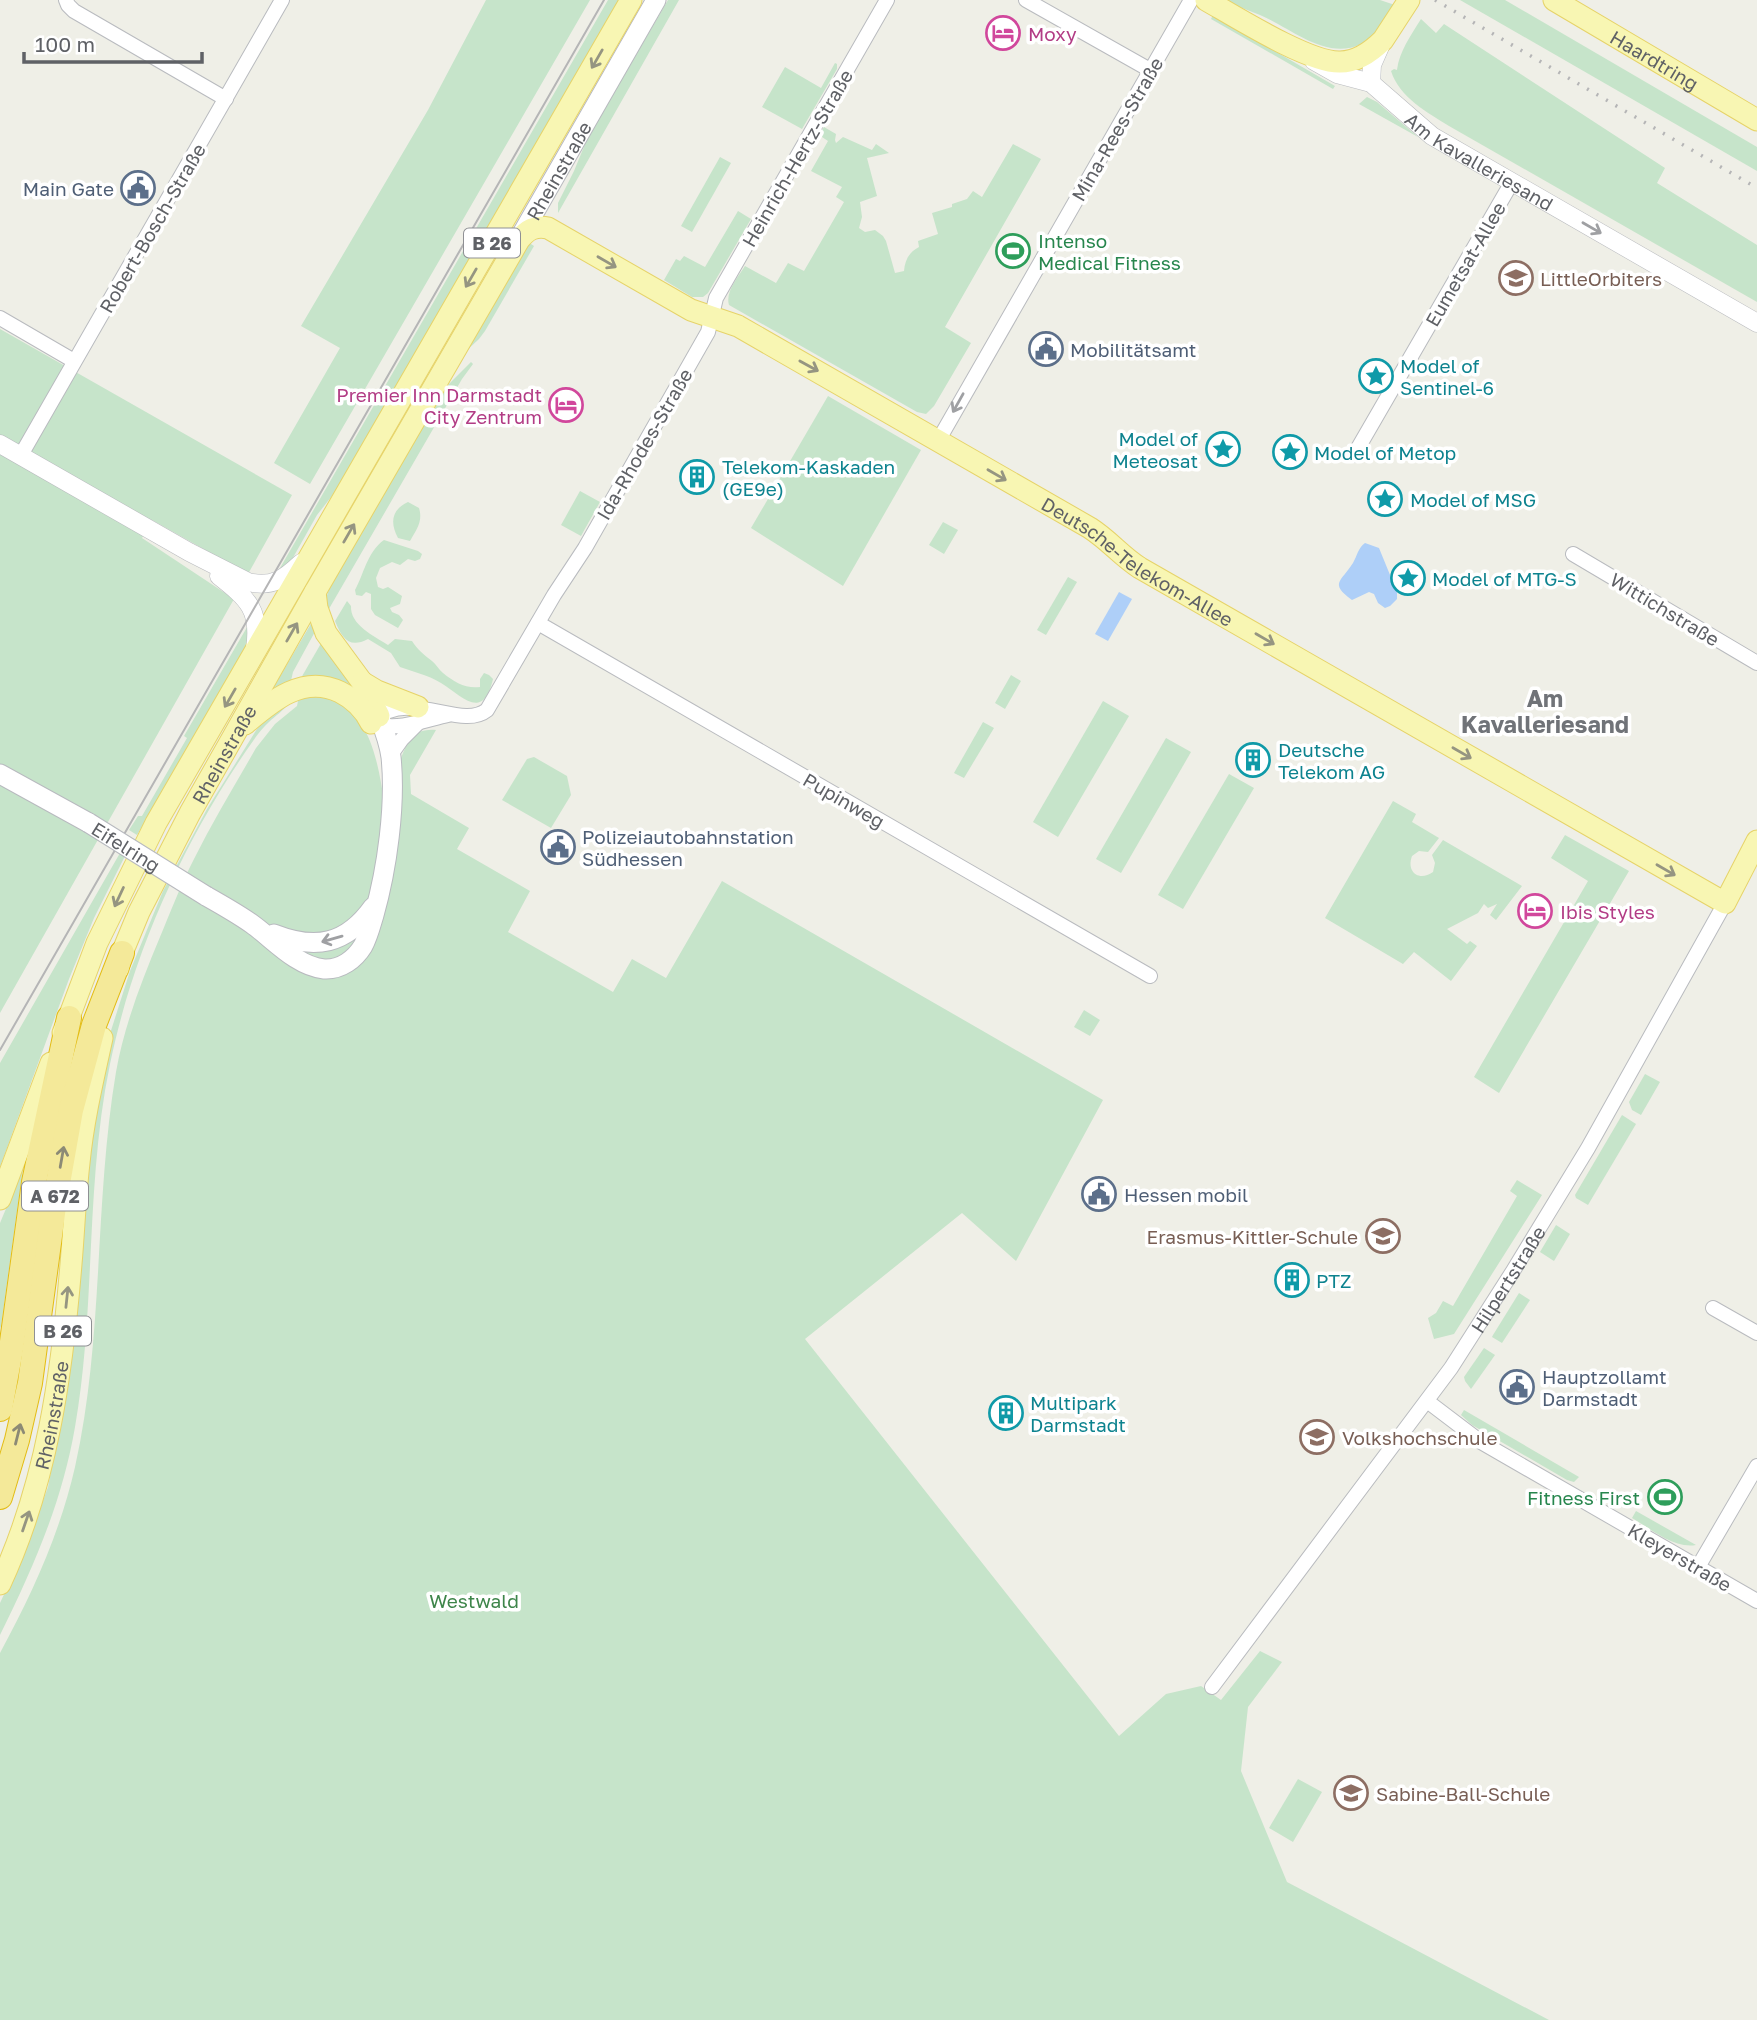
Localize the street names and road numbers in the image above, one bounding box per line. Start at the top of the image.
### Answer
street label: Haardtring [1607,25,1703,94]
street label: Mina-Rees-Straße [1066,53,1168,205]
street label: Heinrich-Hertz-Straße [737,65,857,251]
street label: Am Kavalleriesand [1401,107,1558,215]
street label: Rheinstraße [521,117,596,224]
street label: Robert-Bosch-Straße [94,139,210,317]
street label: Eumetsat-Allee [1420,198,1510,330]
road number: B 26 [464,229,520,258]
street label: Ida-Rhodes-Straße [591,364,697,524]
street label: Deutsche-Telekom-Allee [1038,491,1238,631]
street label: Wittichstraße [1606,567,1724,651]
street label: Rheinstraße [186,700,260,808]
street label: Pupinweg [799,768,889,832]
street label: Eifelring [88,816,165,876]
road number: A 672 [22,1182,88,1210]
street label: Hilpertstraße [1465,1221,1549,1337]
road number: B 26 [35,1316,91,1346]
street label: Rheinstraße [29,1359,72,1472]
street label: Kleyerstraße [1624,1518,1736,1596]

